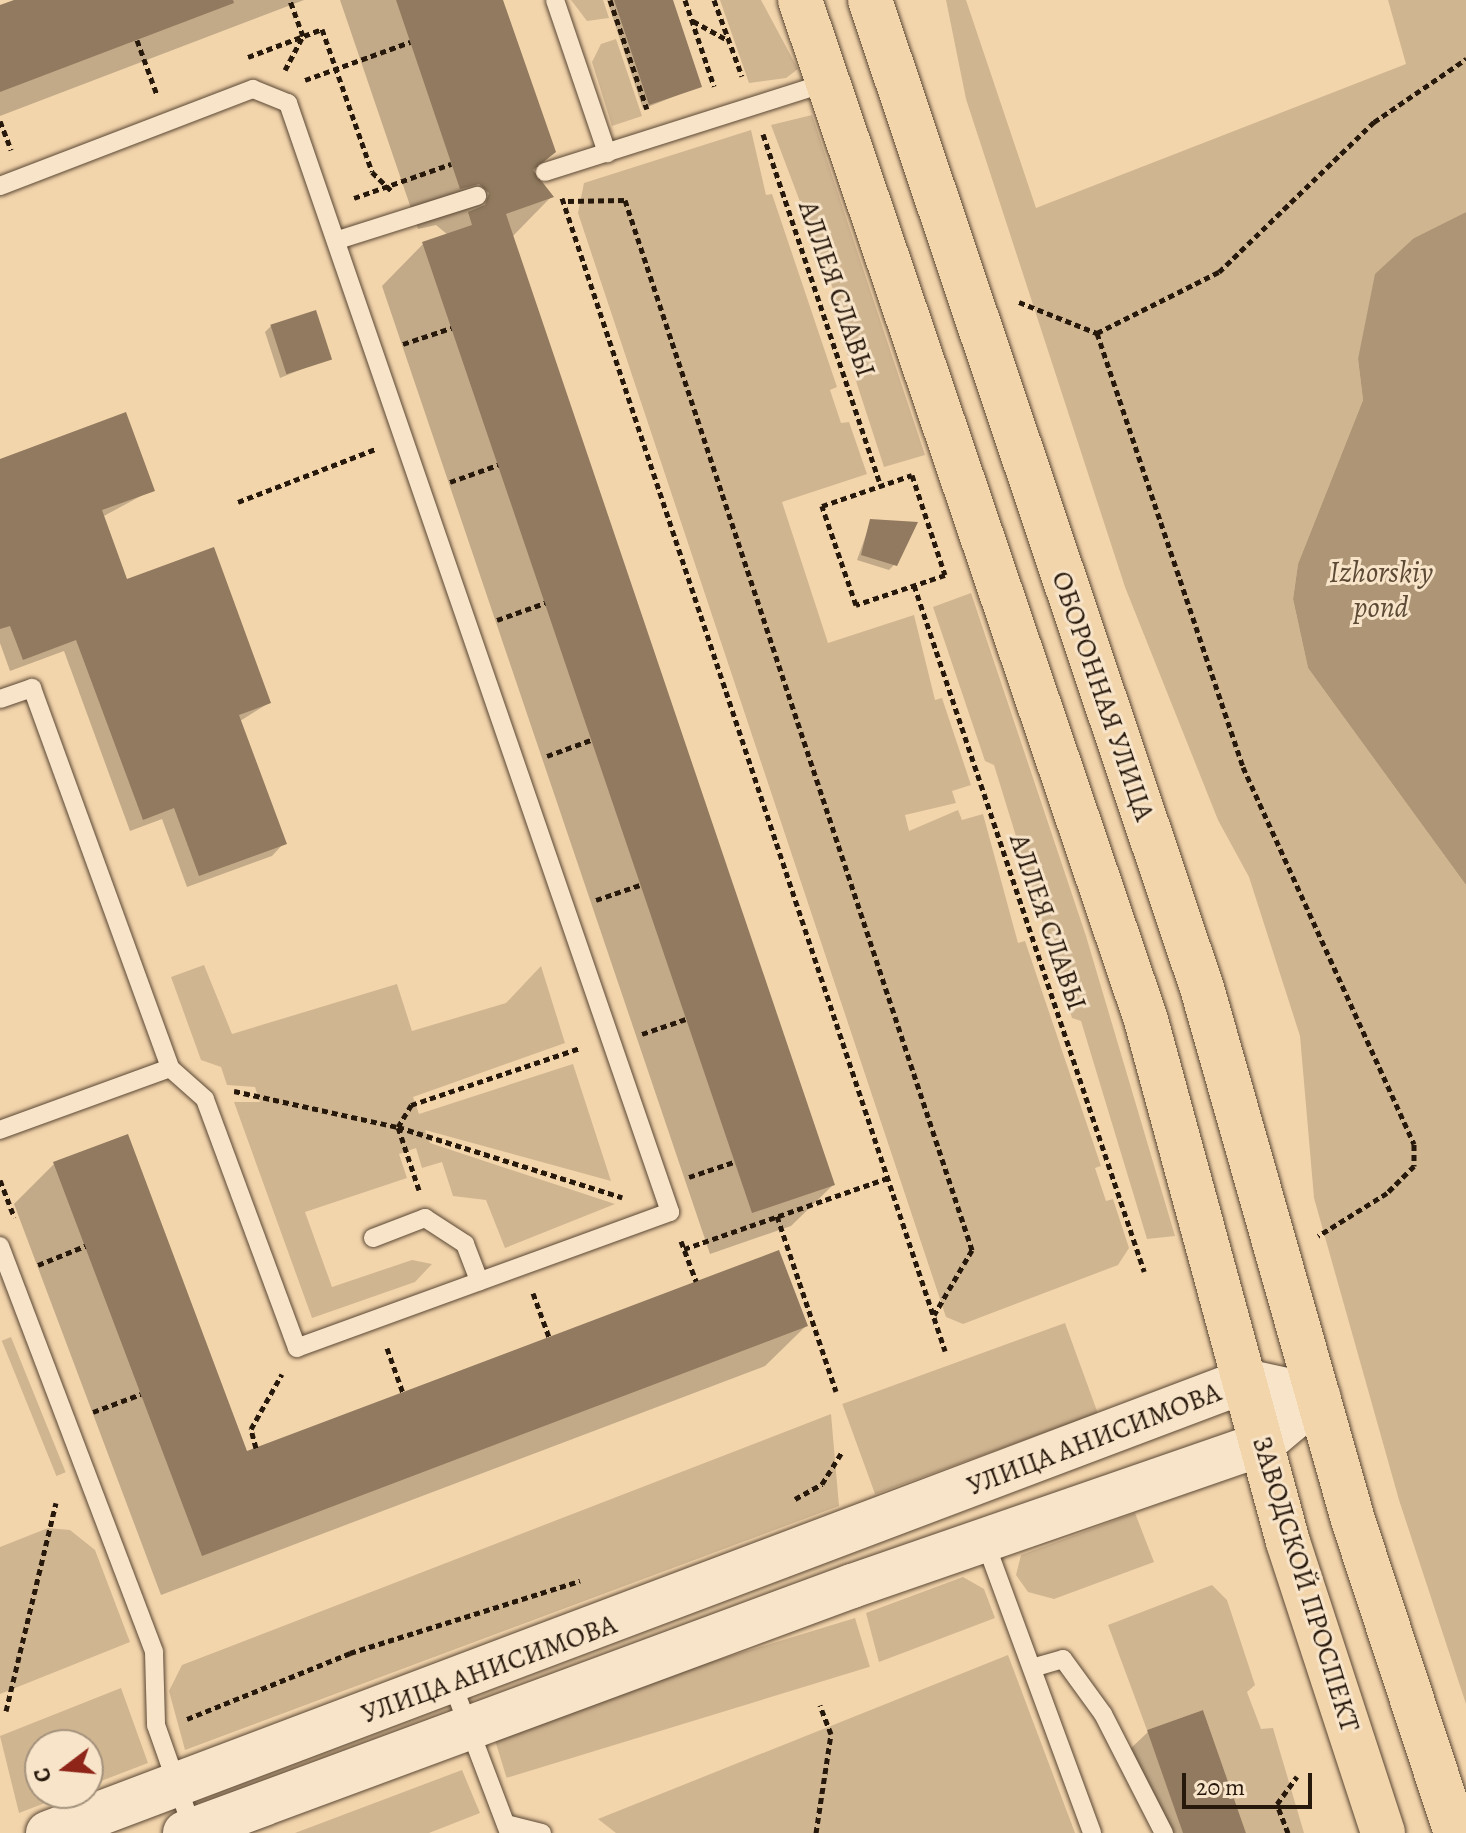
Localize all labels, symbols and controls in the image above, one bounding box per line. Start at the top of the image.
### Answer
street label: АЛЛЕЯ СЛАВЫ [791,196,883,382]
water label: Izhorskiy pond [1329,554,1433,624]
street label: ОБОРОННАЯ УЛИЦА [1044,567,1162,825]
street label: АЛЛЕЯ СЛАВЫ [1002,829,1094,1015]
street label: УЛИЦА АНИСИМОВА [962,1375,1226,1503]
street label: ЗАВОДСКОЙ ПРОСПЕКТ [1245,1432,1367,1736]
street label: УЛИЦА АНИСИМОВА [357,1607,621,1731]
north arrow [24,1729,104,1809]
scale bar [1186,1757,1316,1807]
text: С [27,1764,59,1786]
text: 20 m [1196,1771,1245,1803]

